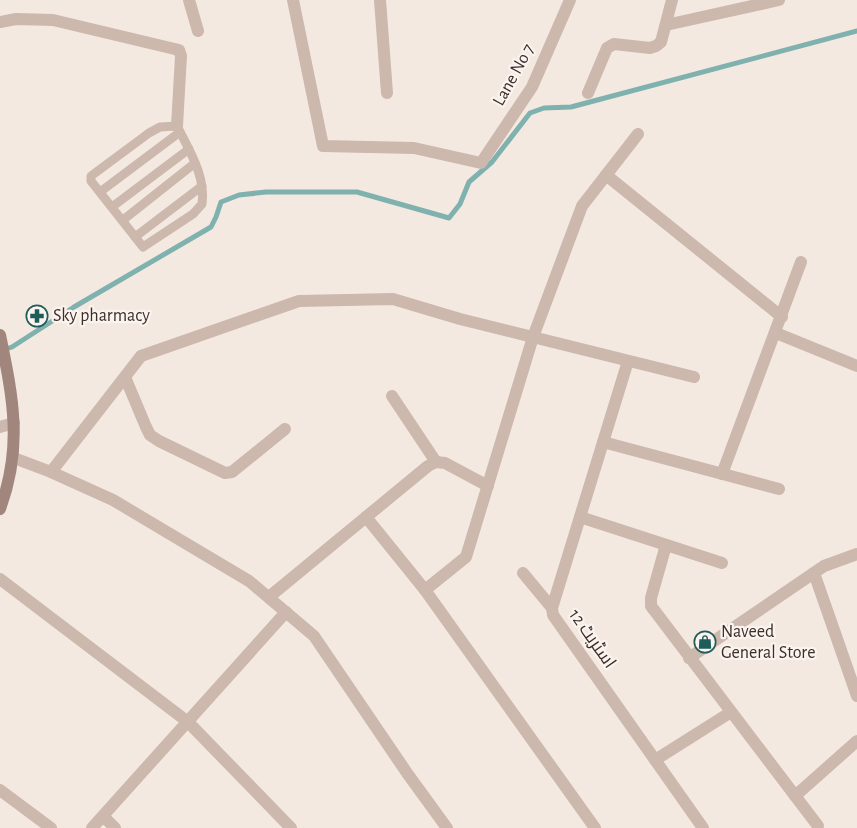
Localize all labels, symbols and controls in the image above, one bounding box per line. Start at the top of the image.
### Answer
street label: Lane No 7 [490,41,538,109]
pharmacy icon: Sky pharmacy [25,304,49,328]
place label: Sky pharmacy [53,307,150,325]
street label: اسٹریٹ 12 [565,606,619,672]
place label: Naveed General Store [721,623,815,662]
shop icon: Naveed General Store [693,630,717,654]

